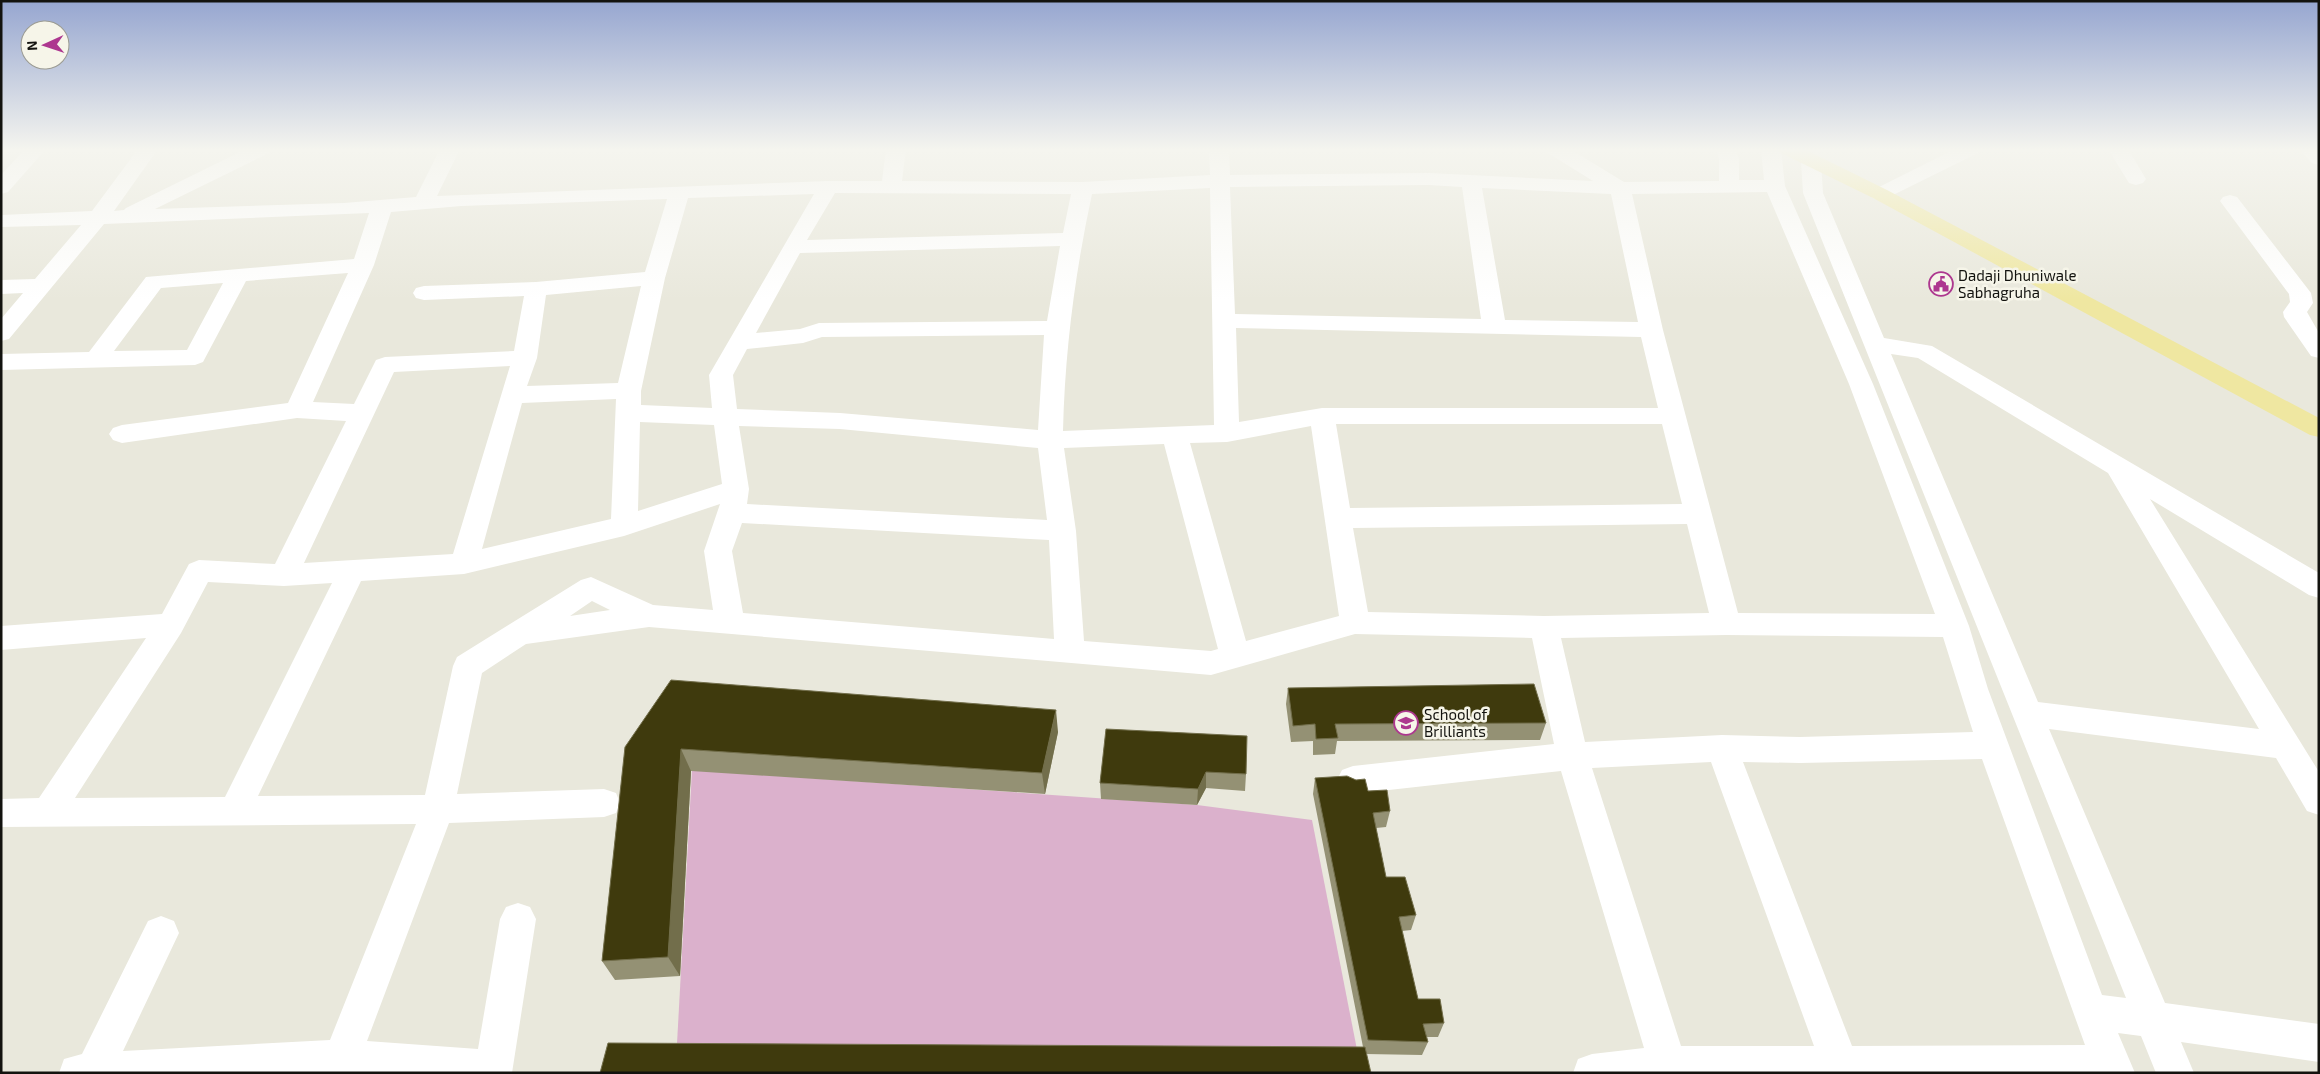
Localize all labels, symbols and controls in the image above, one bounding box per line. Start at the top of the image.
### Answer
north arrow [20,20,70,70]
text: N [23,40,40,51]
place label: Dadaji Dhuniwale Sabhagruha [1958,266,2077,301]
public building icon: Dadaji Dhuniwale Sabhagruha [1928,271,1954,297]
place label: School of Brilliants [1424,705,1487,740]
school or university icon: School of Brilliants [1393,710,1419,736]

